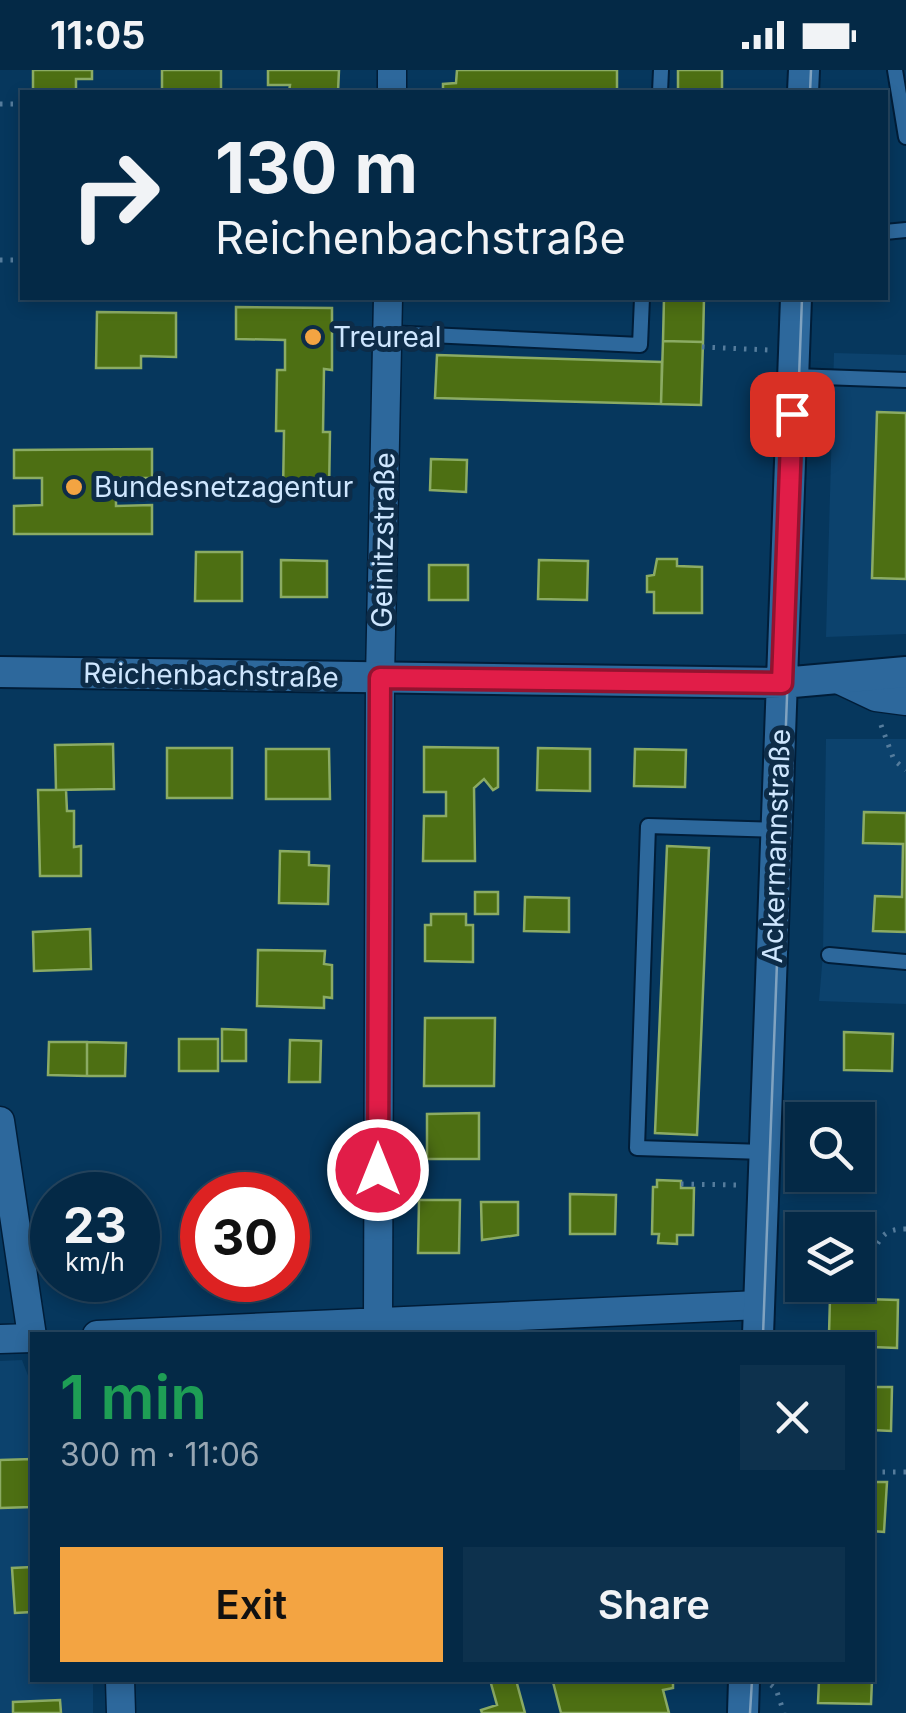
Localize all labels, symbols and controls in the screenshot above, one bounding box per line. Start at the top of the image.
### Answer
text: 11:05 [50,12,145,58]
text: 130 m [215,125,418,210]
icon: right [50,130,180,260]
text: Reichenbachstraße [215,210,626,265]
place label: Treureal [333,320,442,354]
marker: Treureal [302,326,324,348]
pin [750,372,835,457]
icon: arrive [765,387,820,442]
street label: Geinitzstraße [364,452,402,628]
place label: Bundesnetzagentur [94,470,353,504]
marker: Bundesnetzagentur [63,476,85,498]
street label: Reichenbachstraße [83,656,339,694]
street label: Ackermannstraße [755,728,797,964]
map controls [785,1102,875,1302]
button: search [785,1102,875,1192]
position arrow [326,1118,430,1222]
speed limit sign: 30 [180,1172,310,1302]
text: 23 [63,1195,127,1255]
button: layers [785,1212,875,1302]
text: km/h [65,1247,125,1277]
text: 1 min [60,1361,207,1433]
button: close [740,1365,845,1470]
text: 300 m · 11:06 [60,1435,260,1474]
button: Exit [60,1547,443,1662]
button: Share [463,1547,845,1662]

